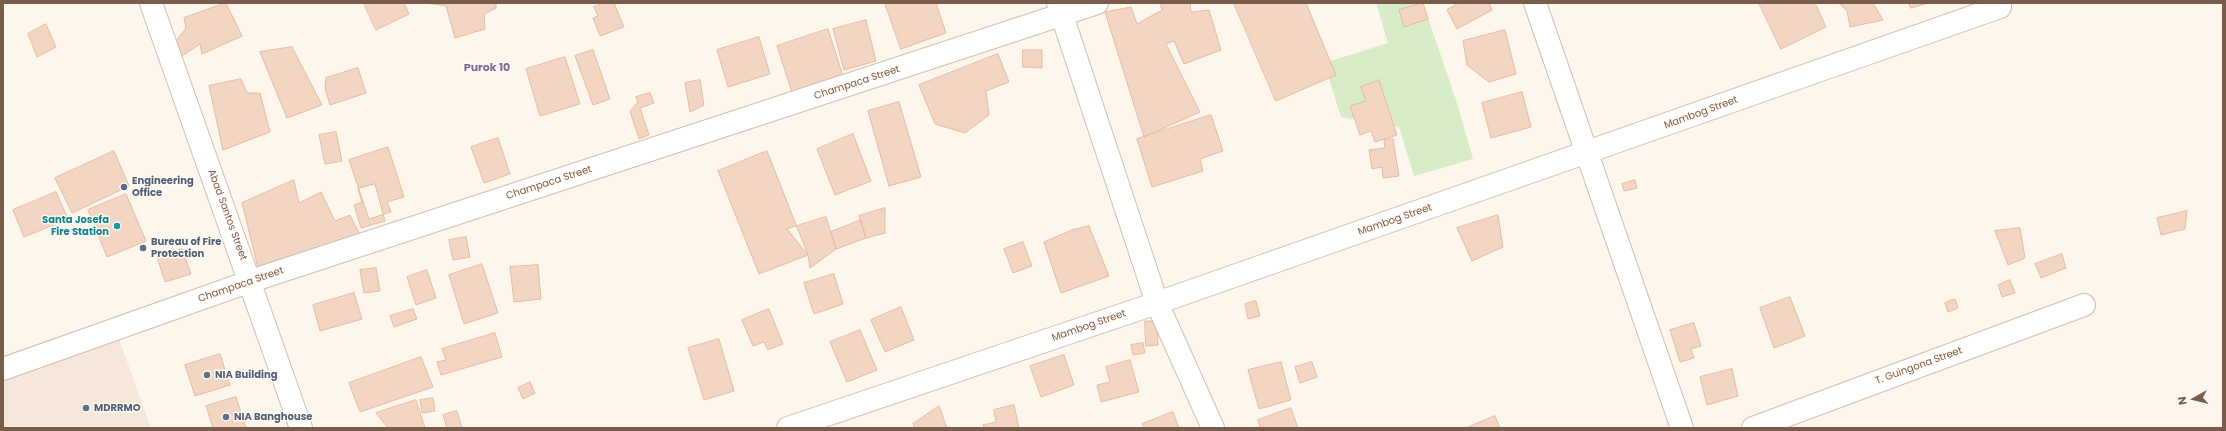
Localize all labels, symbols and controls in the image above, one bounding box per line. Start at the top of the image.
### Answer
district label: Purok 10 [464,61,510,75]
street label: Champaca Street [813,63,901,103]
street label: Mambog Street [1663,94,1739,132]
street label: Champaca Street [505,163,593,203]
street label: Abad Santos Street [205,168,249,262]
place label: Engineering Office [132,175,194,198]
marker: Engineering Office [119,182,129,192]
street label: Mambog Street [1356,202,1434,238]
place label: Santa Josefa Fire Station [42,214,109,238]
marker: Santa Josefa Fire Station [112,221,122,231]
place label: Bureau of Fire Protection [151,236,221,260]
marker: Bureau of Fire Protection [138,243,148,253]
street label: Champaca Street [197,265,285,305]
street label: Mambog Street [1050,308,1128,344]
street label: T. Guingona Street [1874,345,1964,387]
place label: NIA Building [215,369,277,381]
marker: NIA Building [202,370,212,380]
north arrow [2174,379,2214,419]
text: N [2174,395,2191,406]
place label: MDRRMO [94,402,141,414]
marker: MDRRMO [81,403,91,413]
place label: NIA Banghouse [234,411,312,423]
marker: NIA Banghouse [221,412,231,422]

